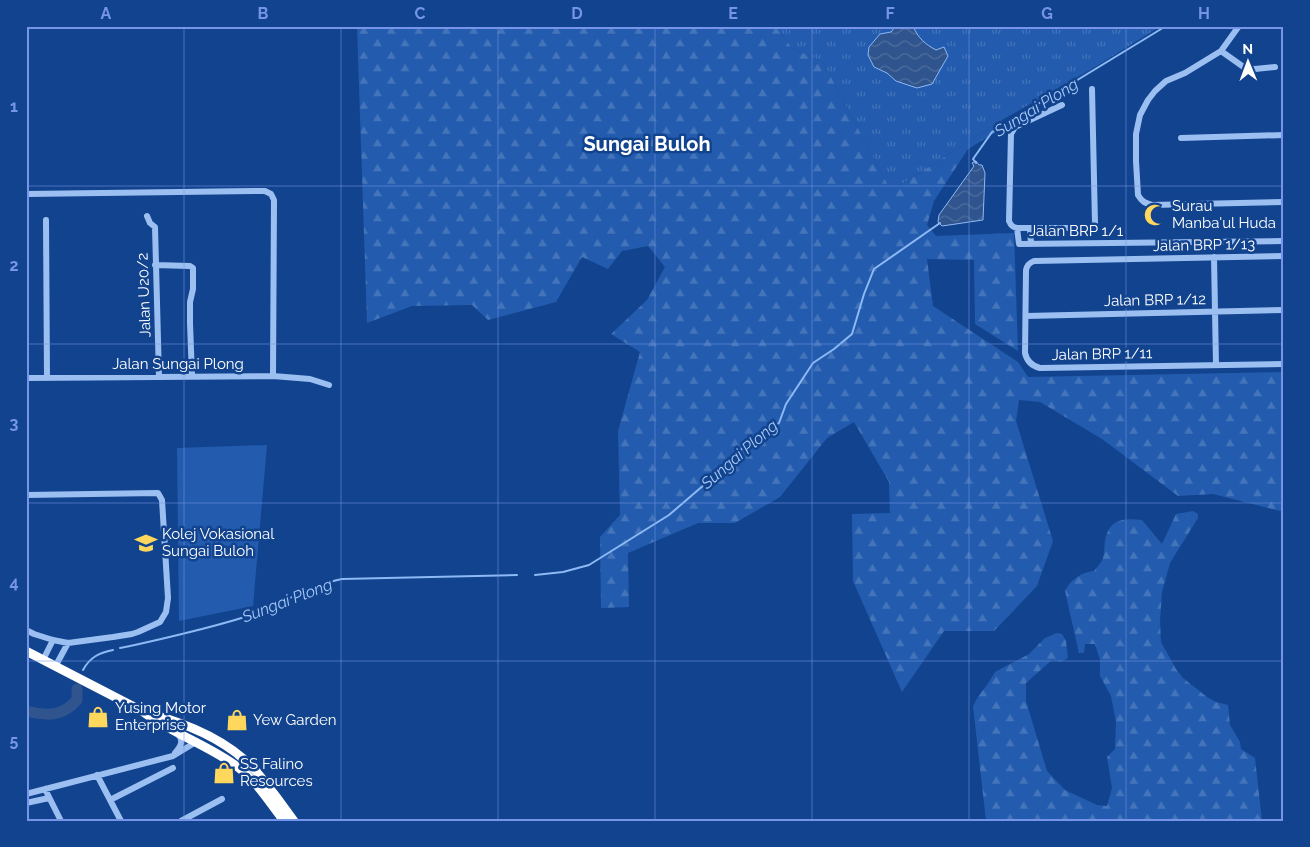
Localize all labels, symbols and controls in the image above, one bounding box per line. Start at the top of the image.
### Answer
text: A [101,4,112,23]
text: B [258,4,269,23]
text: C [415,4,426,23]
text: D [571,4,583,23]
text: E [728,4,738,23]
text: F [885,4,895,23]
text: G [1041,4,1053,23]
text: H [1198,4,1210,23]
north arrow [1222,38,1272,88]
text: N [1242,41,1253,57]
water label: Sungai Plong [990,74,1082,141]
text: 1 [10,97,18,116]
district label: Sungai Buloh [583,132,711,156]
place label: Surau Manba'ul Huda [1172,197,1276,232]
mosque icon: Surau Manba'ul Huda [1142,202,1168,228]
street label: Jalan BRP 1/1 [1029,222,1124,240]
street label: Jalan BRP 1/13 [1153,235,1255,255]
street label: Jalan U20/2 [134,252,154,338]
text: 2 [9,256,19,275]
street label: Jalan BRP 1/12 [1104,290,1206,310]
street label: Jalan BRP 1/11 [1052,344,1153,364]
street label: Jalan Sungai Plong [112,355,244,373]
text: 3 [10,414,19,433]
water label: Sungai Plong [696,416,782,493]
place label: Kolej Vokasional Sungai Buloh [162,525,275,560]
school or university icon: Kolej Vokasional Sungai Buloh [133,530,159,556]
text: 4 [9,573,19,592]
water label: Sungai Plong [238,574,335,627]
place label: Yusing Motor Enterprise [115,699,207,734]
shop icon: Yusing Motor Enterprise [85,704,111,730]
shop icon: Yew Garden [224,707,250,733]
place label: Yew Garden [253,711,336,729]
text: 5 [10,731,19,750]
place label: SS Falino Resources [240,755,313,790]
shop icon: SS Falino Resources [211,760,237,786]

